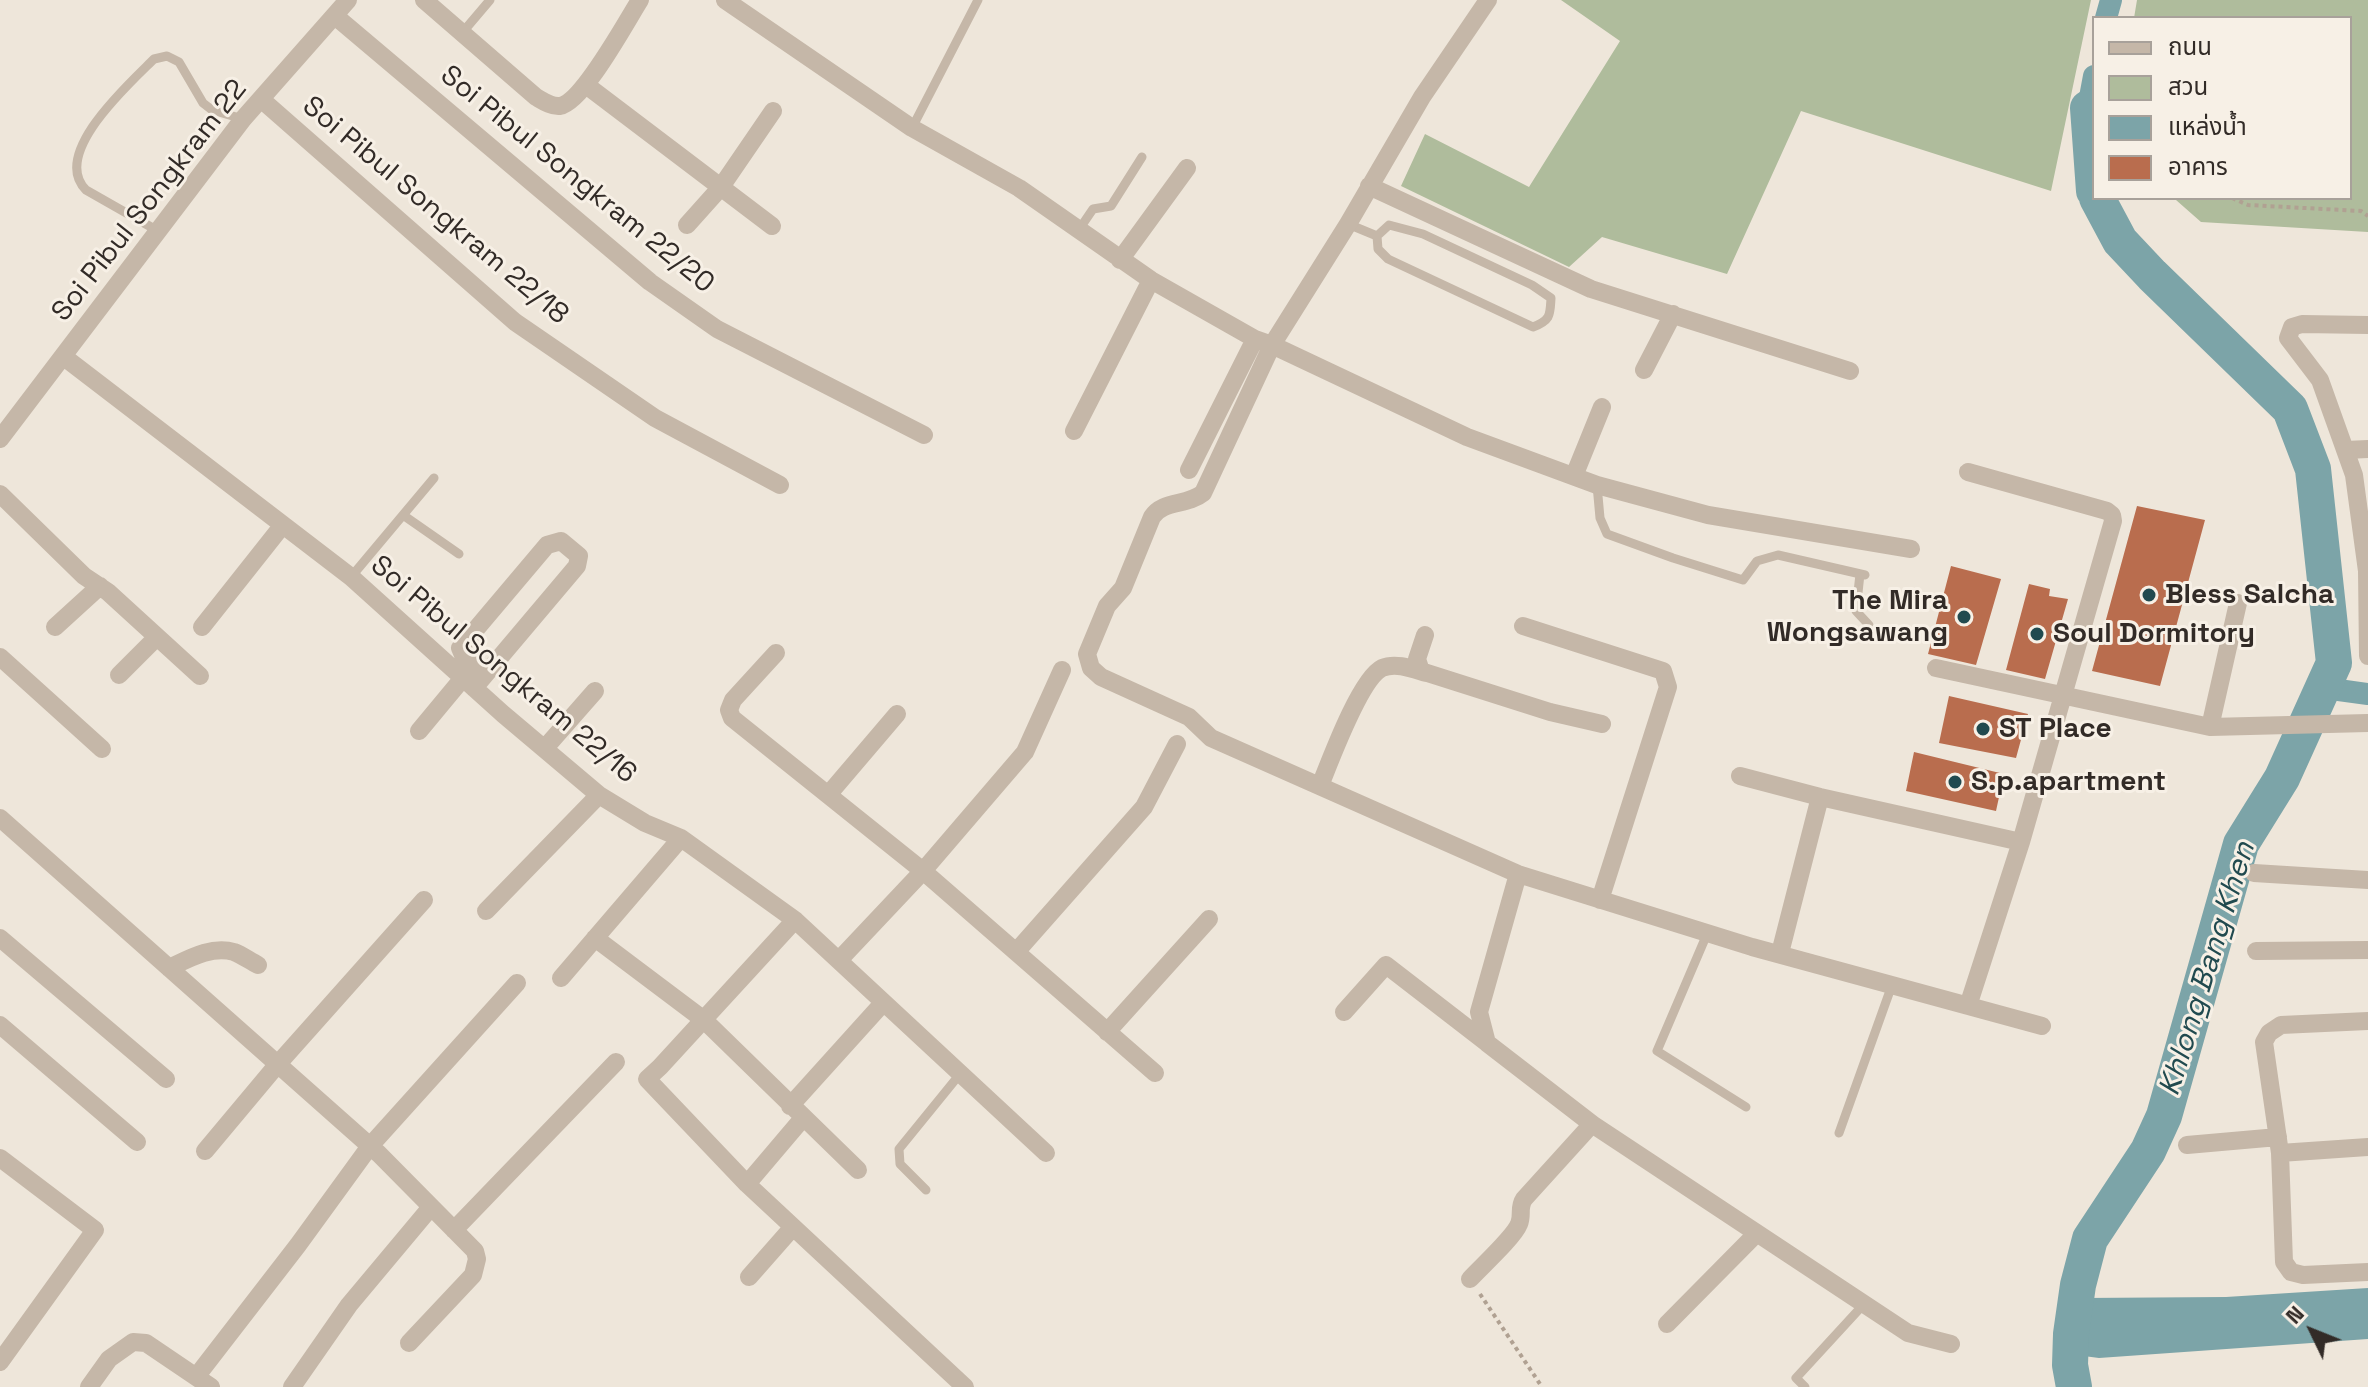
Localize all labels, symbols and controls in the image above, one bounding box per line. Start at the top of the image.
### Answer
legend [2092,16,2352,200]
text: ถนน [2168,31,2212,62]
street label: Soi Pibul Songkram 22/20 [433,59,721,301]
text: สวน [2168,71,2208,102]
street label: Soi Pibul Songkram 22 [45,74,255,328]
street label: Soi Pibul Songkram 22/18 [295,90,575,332]
text: แหล่งน้ำ [2168,111,2247,142]
text: อาคาร [2168,151,2228,182]
street label: Soi Pibul Songkram 22/16 [363,549,643,791]
place label: Bless Salcha [2165,578,2334,612]
place label: The Mira Wongsawang [1767,584,1948,650]
marker: Bless Salcha [2140,586,2158,604]
marker: The Mira Wongsawang [1955,608,1973,626]
place label: Soul Dormitory [2053,617,2255,651]
marker: Soul Dormitory [2028,625,2046,643]
place label: ST Place [1999,712,2112,746]
marker: ST Place [1974,720,1992,738]
place label: S.p.apartment [1971,765,2166,799]
marker: S.p.apartment [1946,773,1964,791]
water label: Khlong Bang Khen [2152,838,2264,1100]
north arrow [2272,1291,2352,1371]
text: N [2279,1300,2310,1330]

